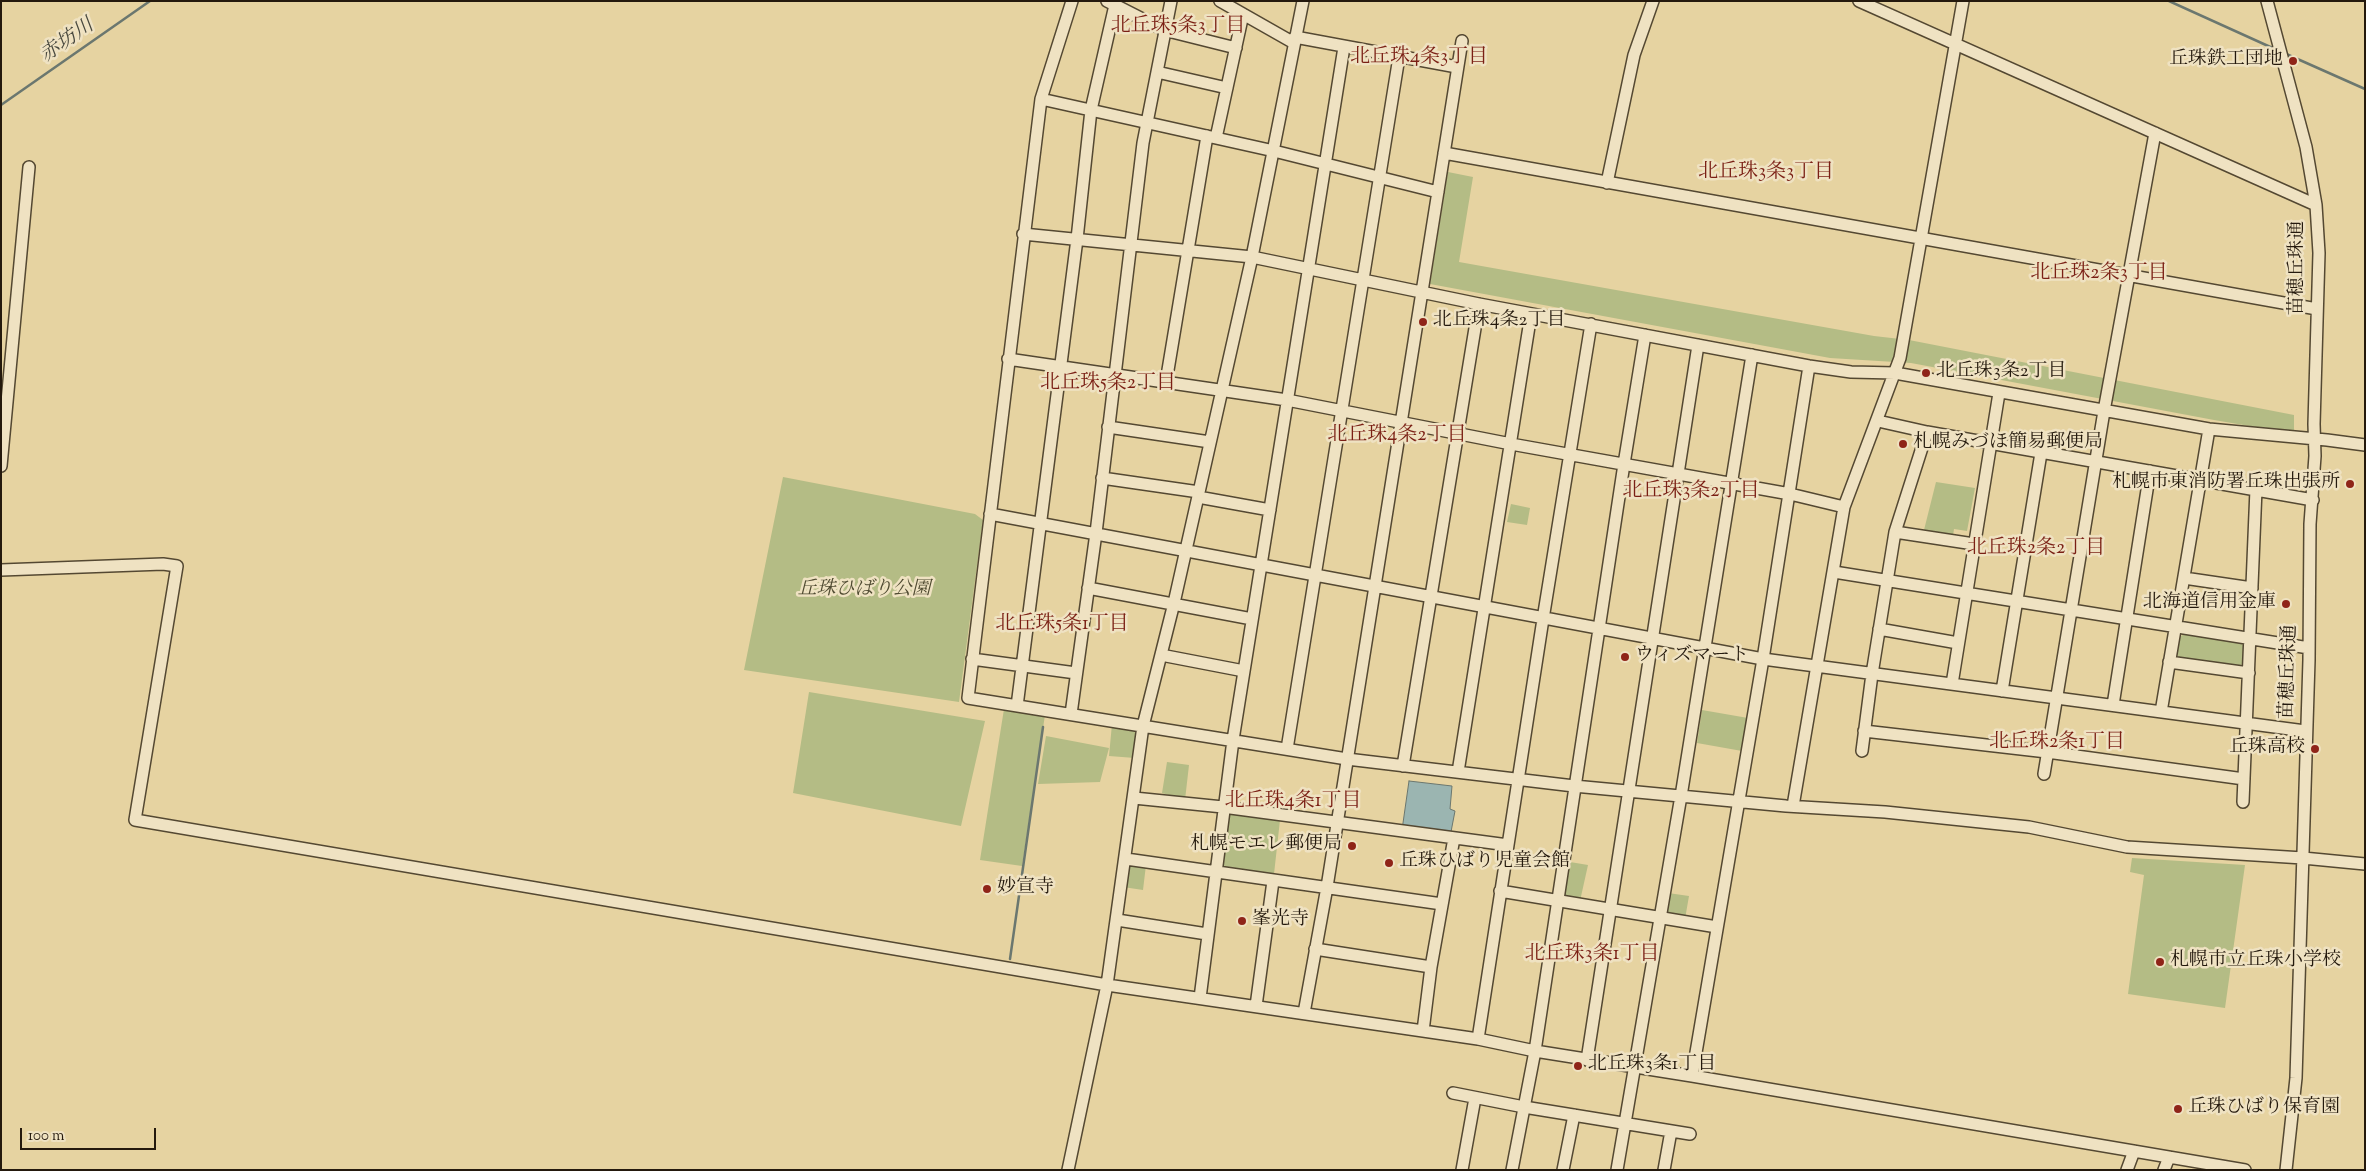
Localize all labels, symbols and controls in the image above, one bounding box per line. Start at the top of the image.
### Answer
water label: 赤坊川 [37,15,99,69]
district label: 北丘珠5条3丁目 [1111,16,1245,40]
district label: 北丘珠4条3丁目 [1350,47,1488,71]
place label: 丘珠鉄工団地 [2169,50,2283,72]
marker: 丘珠鉄工団地 [2287,55,2299,67]
district label: 北丘珠3条3丁目 [1698,162,1834,186]
street label: 苗穂丘珠通 [2288,221,2310,315]
district label: 北丘珠2条3丁目 [2030,263,2168,287]
place label: 北丘珠4条2丁目 [1433,311,1565,333]
marker: 北丘珠4条2丁目 [1417,316,1429,328]
place label: 北丘珠3条2丁目 [1936,362,2067,384]
marker: 北丘珠3条2丁目 [1920,367,1932,379]
district label: 北丘珠5条2丁目 [1040,373,1176,397]
district label: 北丘珠4条2丁目 [1327,425,1467,449]
place label: 札幌みづほ簡易郵便局 [1913,433,2103,455]
marker: 札幌みづほ簡易郵便局 [1897,438,1909,450]
place label: 札幌市東消防署丘珠出張所 [2112,473,2340,495]
marker: 札幌市東消防署丘珠出張所 [2344,478,2356,490]
district label: 北丘珠3条2丁目 [1622,481,1760,505]
district label: 北丘珠2条2丁目 [1967,538,2105,562]
park label: 丘珠ひばり公園 [798,580,930,602]
place label: 北海道信用金庫 [2143,593,2276,615]
marker: 北海道信用金庫 [2280,598,2292,610]
district label: 北丘珠5条1丁目 [995,614,1129,638]
street label: 苗穂丘珠通 [2277,624,2303,720]
place label: ウィズマート [1635,646,1749,668]
marker: ウィズマート [1619,651,1631,663]
district label: 北丘珠2条1丁目 [1989,732,2125,756]
place label: 丘珠高校 [2229,738,2305,760]
marker: 丘珠高校 [2309,743,2321,755]
district label: 北丘珠4条1丁目 [1225,791,1361,815]
place label: 札幌モエレ郵便局 [1190,835,1342,857]
marker: 札幌モエレ郵便局 [1346,840,1358,852]
place label: 丘珠ひばり児童会館 [1399,852,1570,874]
marker: 丘珠ひばり児童会館 [1383,857,1395,869]
place label: 妙宣寺 [997,878,1054,900]
marker: 妙宣寺 [981,883,993,895]
place label: 峯光寺 [1252,910,1309,932]
marker: 峯光寺 [1236,915,1248,927]
district label: 北丘珠3条1丁目 [1525,944,1659,968]
place label: 札幌市立丘珠小学校 [2170,951,2341,973]
marker: 札幌市立丘珠小学校 [2154,956,2166,968]
place label: 北丘珠3条1丁目 [1588,1055,1716,1077]
marker: 北丘珠3条1丁目 [1572,1060,1584,1072]
place label: 丘珠ひばり保育園 [2188,1098,2340,1120]
marker: 丘珠ひばり保育園 [2172,1103,2184,1115]
scale bar [22,1118,159,1150]
text: 100 m [28,1126,64,1147]

